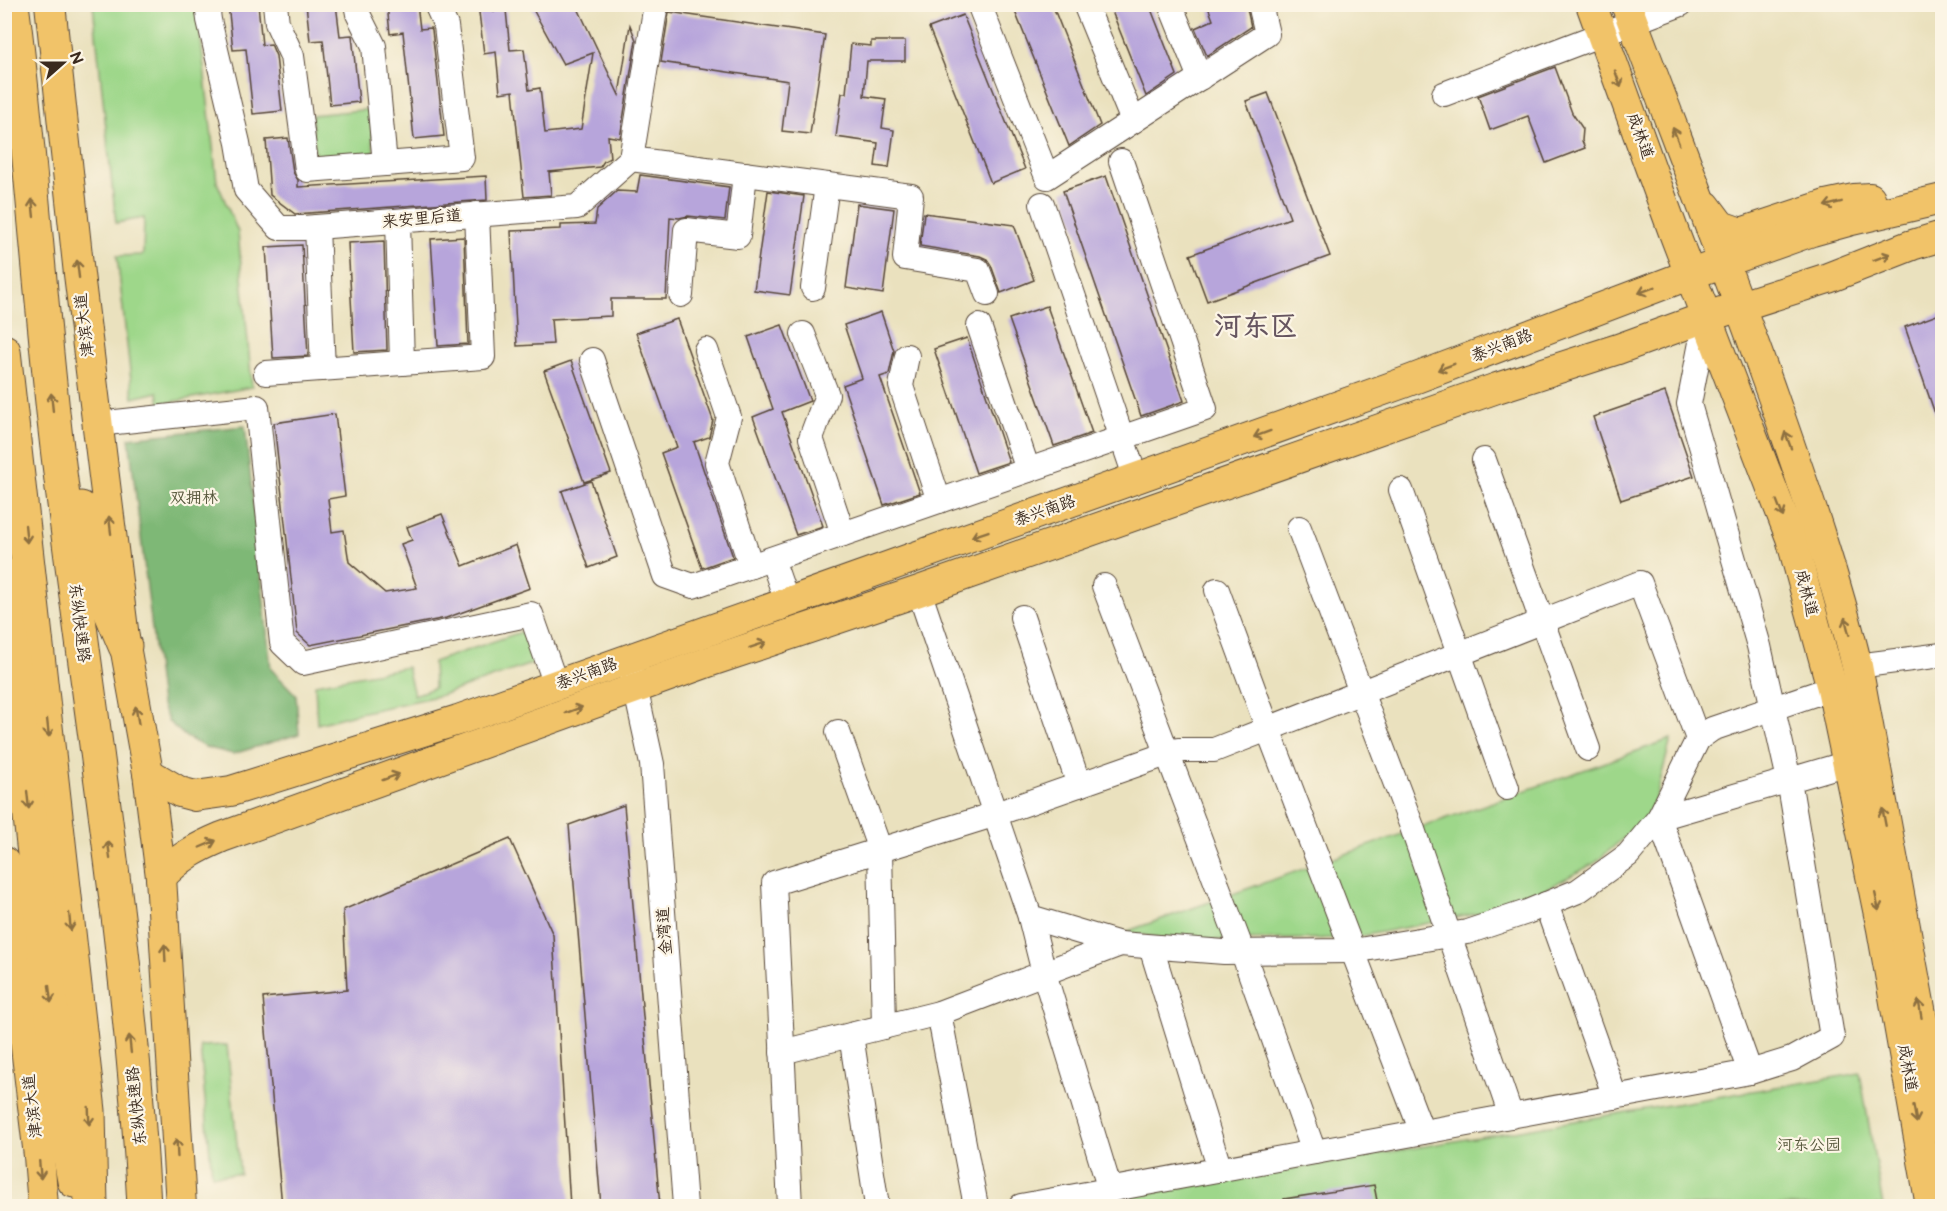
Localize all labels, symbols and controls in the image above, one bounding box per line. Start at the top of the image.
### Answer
north arrow [33,33,93,93]
text: N [65,49,87,67]
one-way arrow [1614,69,1625,88]
street label: 成林道 [1623,110,1657,162]
one-way arrow [1669,128,1680,146]
one-way arrow [27,198,38,218]
one-way arrow [1824,198,1843,210]
street label: 来安里后道 [381,206,463,232]
one-way arrow [1873,250,1891,261]
one-way arrow [73,260,84,280]
one-way arrow [1639,285,1657,296]
street label: 津滨大道 [72,292,98,358]
district label: 河东区 [1214,310,1298,343]
street label: 泰兴南路 [1469,326,1535,366]
one-way arrow [1437,362,1455,373]
one-way arrow [47,392,58,412]
one-way arrow [1253,429,1272,440]
one-way arrow [1781,431,1792,450]
park label: 双拥林 [170,489,218,508]
street label: 泰兴南路 [1012,492,1078,530]
one-way arrow [1776,499,1787,517]
one-way arrow [104,516,115,536]
one-way arrow [21,524,32,544]
one-way arrow [971,530,990,541]
street label: 成林道 [1791,567,1821,619]
street label: 东纵快速路 [65,582,93,664]
one-way arrow [1841,616,1853,635]
one-way arrow [748,639,767,650]
street label: 泰兴南路 [554,654,620,694]
one-way arrow [564,704,583,715]
one-way arrow [131,706,142,726]
one-way arrow [42,718,53,737]
one-way arrow [381,770,400,781]
one-way arrow [23,790,34,809]
one-way arrow [1878,808,1889,827]
one-way arrow [198,838,216,849]
one-way arrow [103,840,114,860]
one-way arrow [1872,891,1883,911]
street label: 金湾道 [654,906,676,956]
one-way arrow [64,911,75,931]
one-way arrow [160,944,171,964]
one-way arrow [45,983,56,1003]
one-way arrow [1914,999,1925,1019]
one-way arrow [125,1034,136,1054]
street label: 成林道 [1893,1043,1921,1093]
street label: 东纵快速路 [123,1065,151,1147]
street label: 津滨大道 [20,1073,46,1139]
one-way arrow [1910,1104,1921,1123]
one-way arrow [84,1105,95,1125]
park label: 河东公园 [1777,1136,1841,1155]
one-way arrow [171,1139,182,1159]
one-way arrow [35,1160,46,1180]

